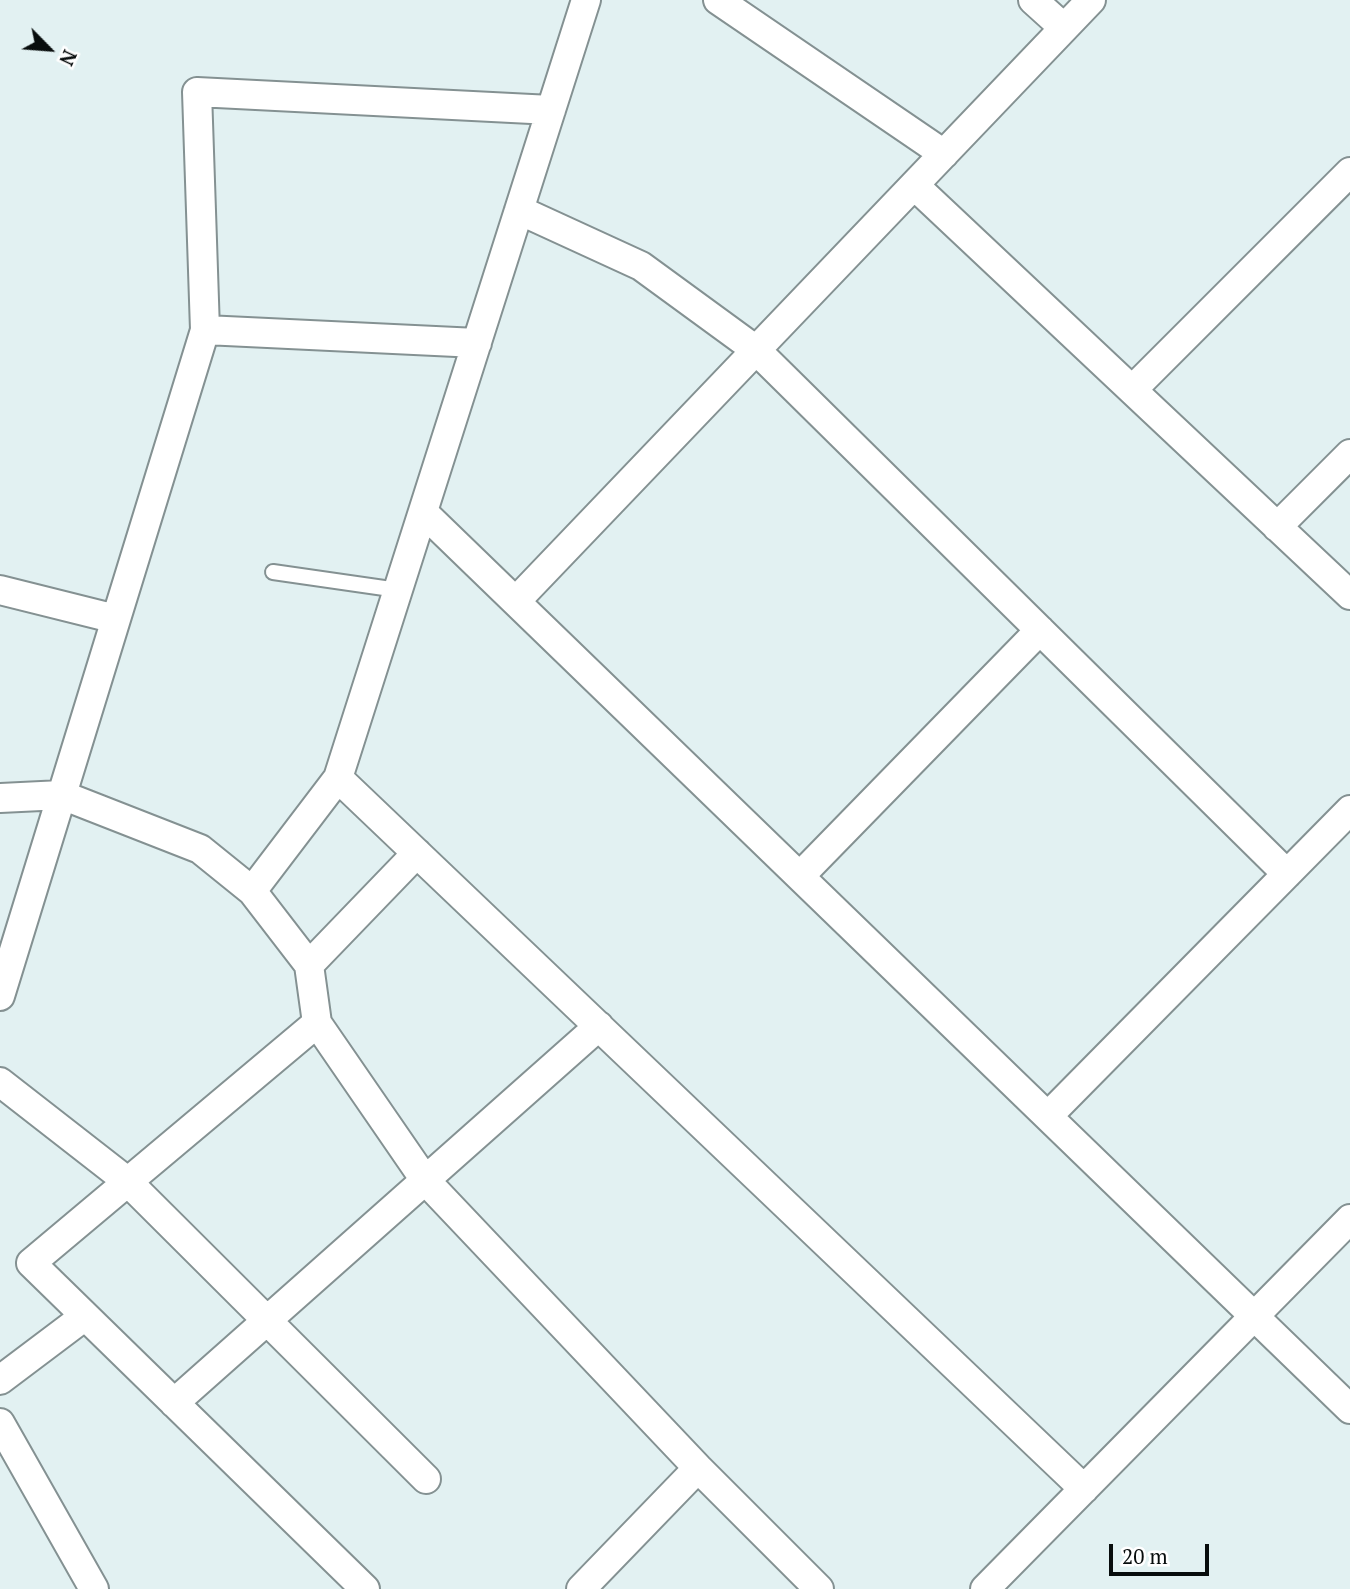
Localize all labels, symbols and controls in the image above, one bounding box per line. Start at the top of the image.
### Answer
north arrow [14,14,84,84]
text: N [54,46,83,70]
scale bar [1112,1530,1212,1574]
text: 20 m [1122,1542,1168,1570]

